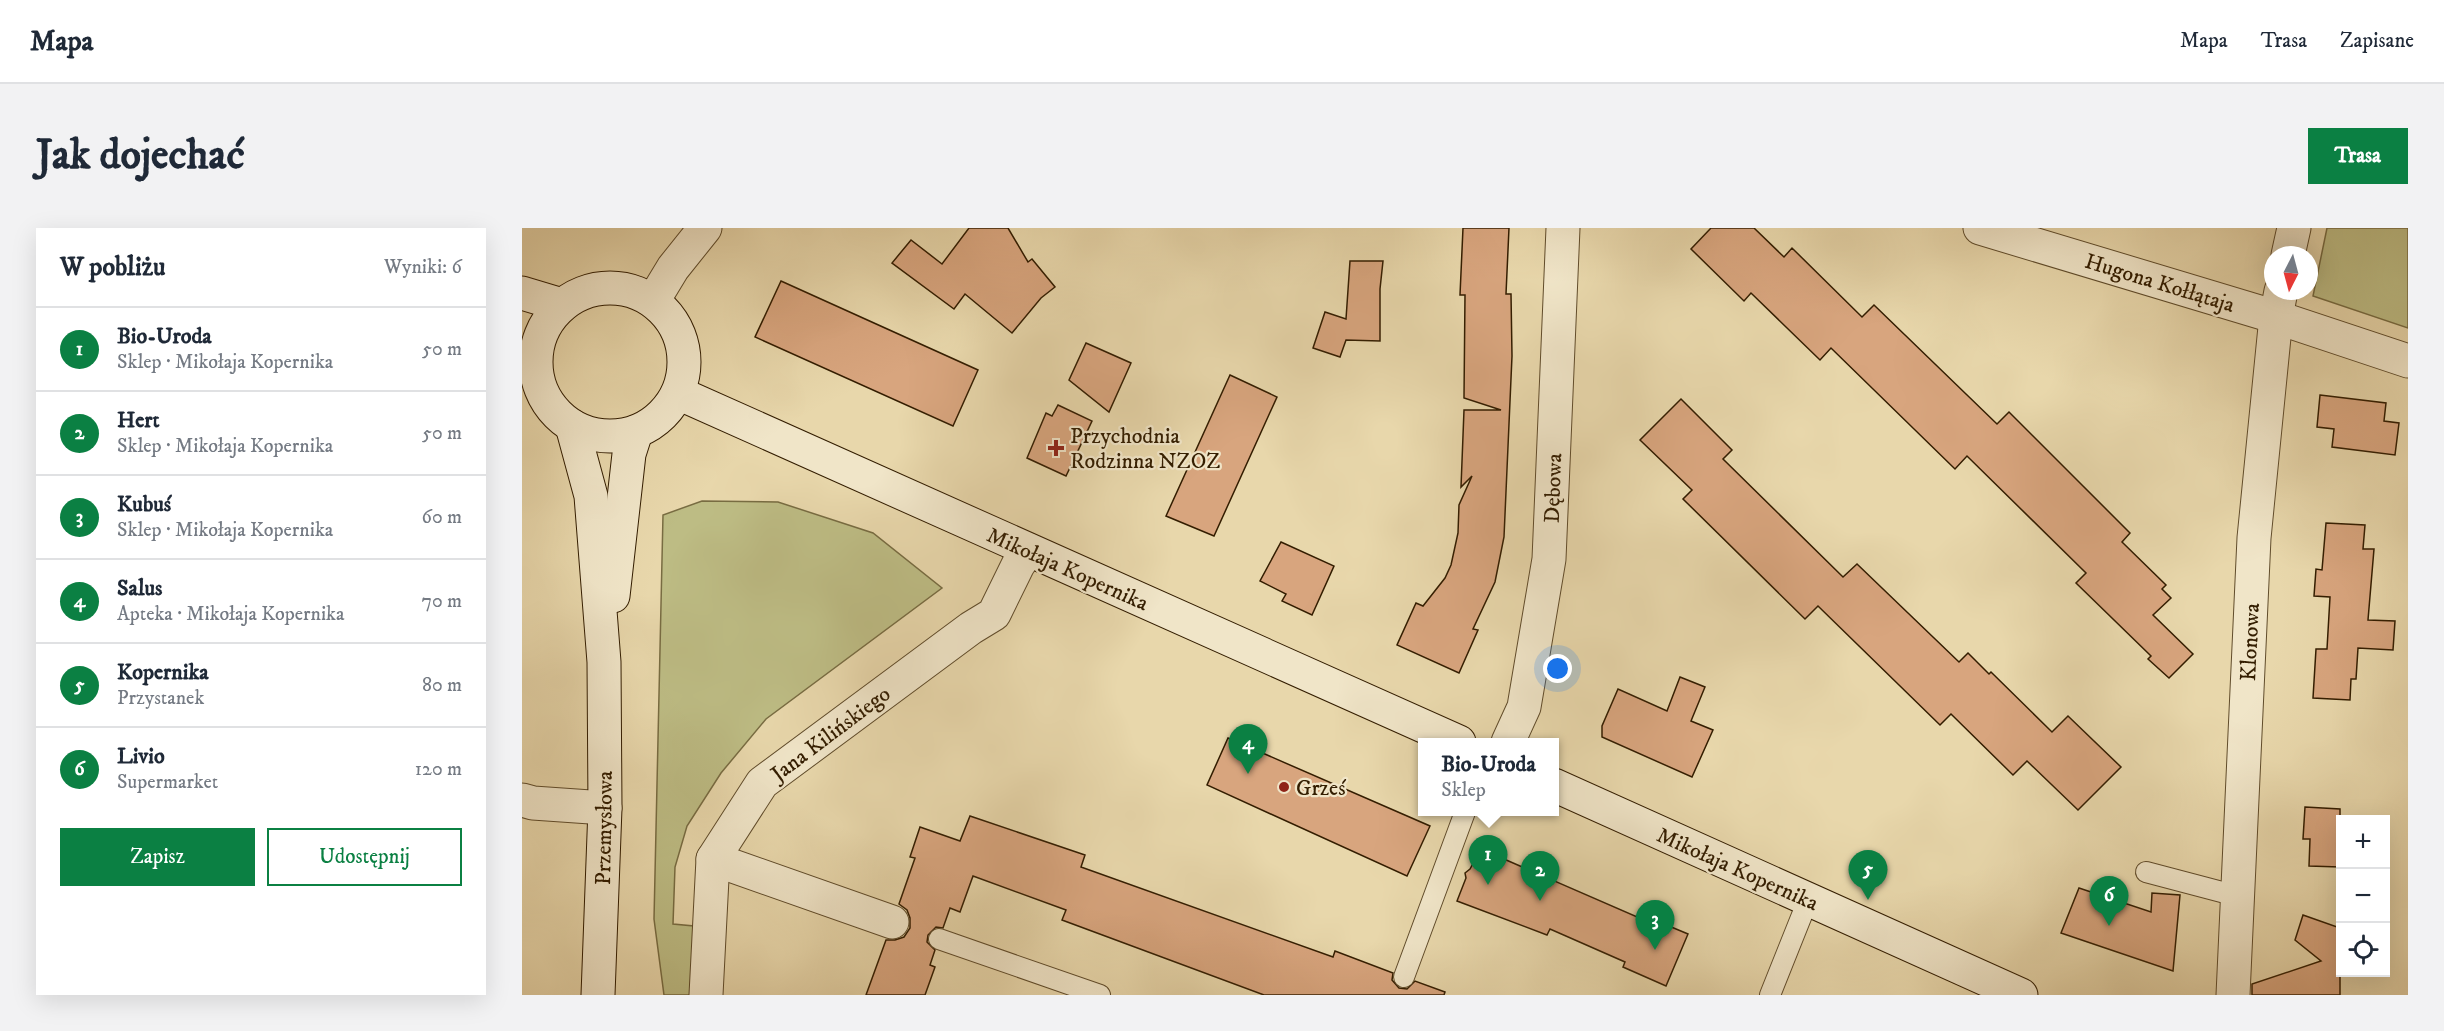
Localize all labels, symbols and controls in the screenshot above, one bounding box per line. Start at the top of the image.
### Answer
text: Mapa [30,24,93,59]
text: Mapa [2180,28,2228,54]
text: Trasa [2261,28,2307,54]
text: Zapisane [2340,28,2414,54]
button: Trasa [2308,128,2408,184]
text: Jak dojechać [36,130,244,182]
north arrow [2264,246,2318,300]
street label: Hugona Kołłątaja [2081,248,2238,319]
text: W pobliżu [60,251,165,284]
text: Wyniki: 6 [384,255,462,280]
text: Bio-Uroda [117,323,212,350]
text: 1 [76,337,83,362]
text: 50 m [422,337,462,362]
text: Sklep · Mikołaja Kopernika [117,350,333,375]
text: Hert [117,407,160,434]
text: 2 [75,421,84,446]
text: 50 m [422,421,462,446]
place label: Przychodnia Rodzinna NZOZ [1070,423,1220,475]
text: Sklep · Mikołaja Kopernika [117,434,333,459]
marker: Przychodnia Rodzinna NZOZ [1047,439,1065,457]
street label: Dębowa [1539,452,1568,523]
text: Kubuś [117,491,171,518]
text: 3 [76,505,83,530]
text: 60 m [422,505,462,530]
text: Sklep · Mikołaja Kopernika [117,518,333,543]
street label: Mikołaja Kopernika [982,522,1153,617]
text: Salus [117,575,162,602]
text: 4 [74,589,85,614]
text: 70 m [421,589,462,614]
text: Apteka · Mikołaja Kopernika [117,602,345,627]
street label: Klonowa [2235,602,2266,682]
your location [1543,654,1572,683]
text: Kopernika [117,659,209,686]
text: 5 [75,673,84,698]
text: 80 m [422,673,462,698]
street label: Jana Kilińskiego [764,681,896,789]
text: Przystanek [117,686,204,711]
pin: 4 [1228,724,1268,774]
popup [1418,738,1559,816]
text: Livio [117,743,165,770]
text: Bio-Uroda [1441,751,1536,778]
text: 6 [74,757,85,782]
text: 120 m [415,757,462,782]
text: Supermarket [117,770,218,795]
street label: Przemysłowa [590,770,619,885]
place label: Grześ [1296,775,1346,802]
text: Sklep [1441,778,1486,803]
marker: Grześ [1277,780,1291,794]
map controls [2336,815,2390,977]
button: + [2336,815,2390,869]
street label: Mikołaja Kopernika [1652,822,1823,917]
button: Zapisz [60,828,255,886]
button: Udostępnij [267,828,462,886]
pin: 1 [1468,836,1508,885]
pin: 5 [1848,850,1888,900]
pin: 2 [1520,852,1560,901]
button: − [2336,869,2390,923]
pin: 6 [2090,876,2128,926]
pin: 3 [1636,900,1674,950]
button: locate [2336,923,2390,977]

